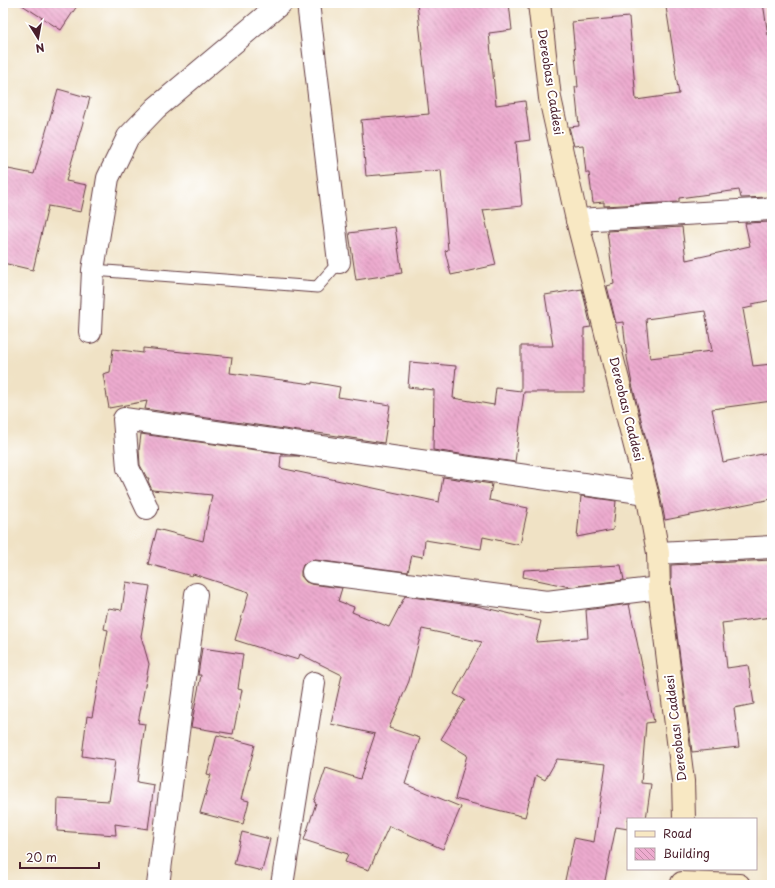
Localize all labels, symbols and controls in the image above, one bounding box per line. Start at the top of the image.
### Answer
north arrow [18,18,58,58]
street label: Dereobası Caddesi [534,28,568,136]
text: N [34,39,46,58]
street label: Dereobası Caddesi [605,355,649,463]
street label: Dereobası Caddesi [660,674,690,782]
legend [627,818,757,870]
text: Road [663,824,692,842]
scale bar [20,844,99,870]
text: Building [663,844,710,862]
text: 20 m [26,848,57,866]

